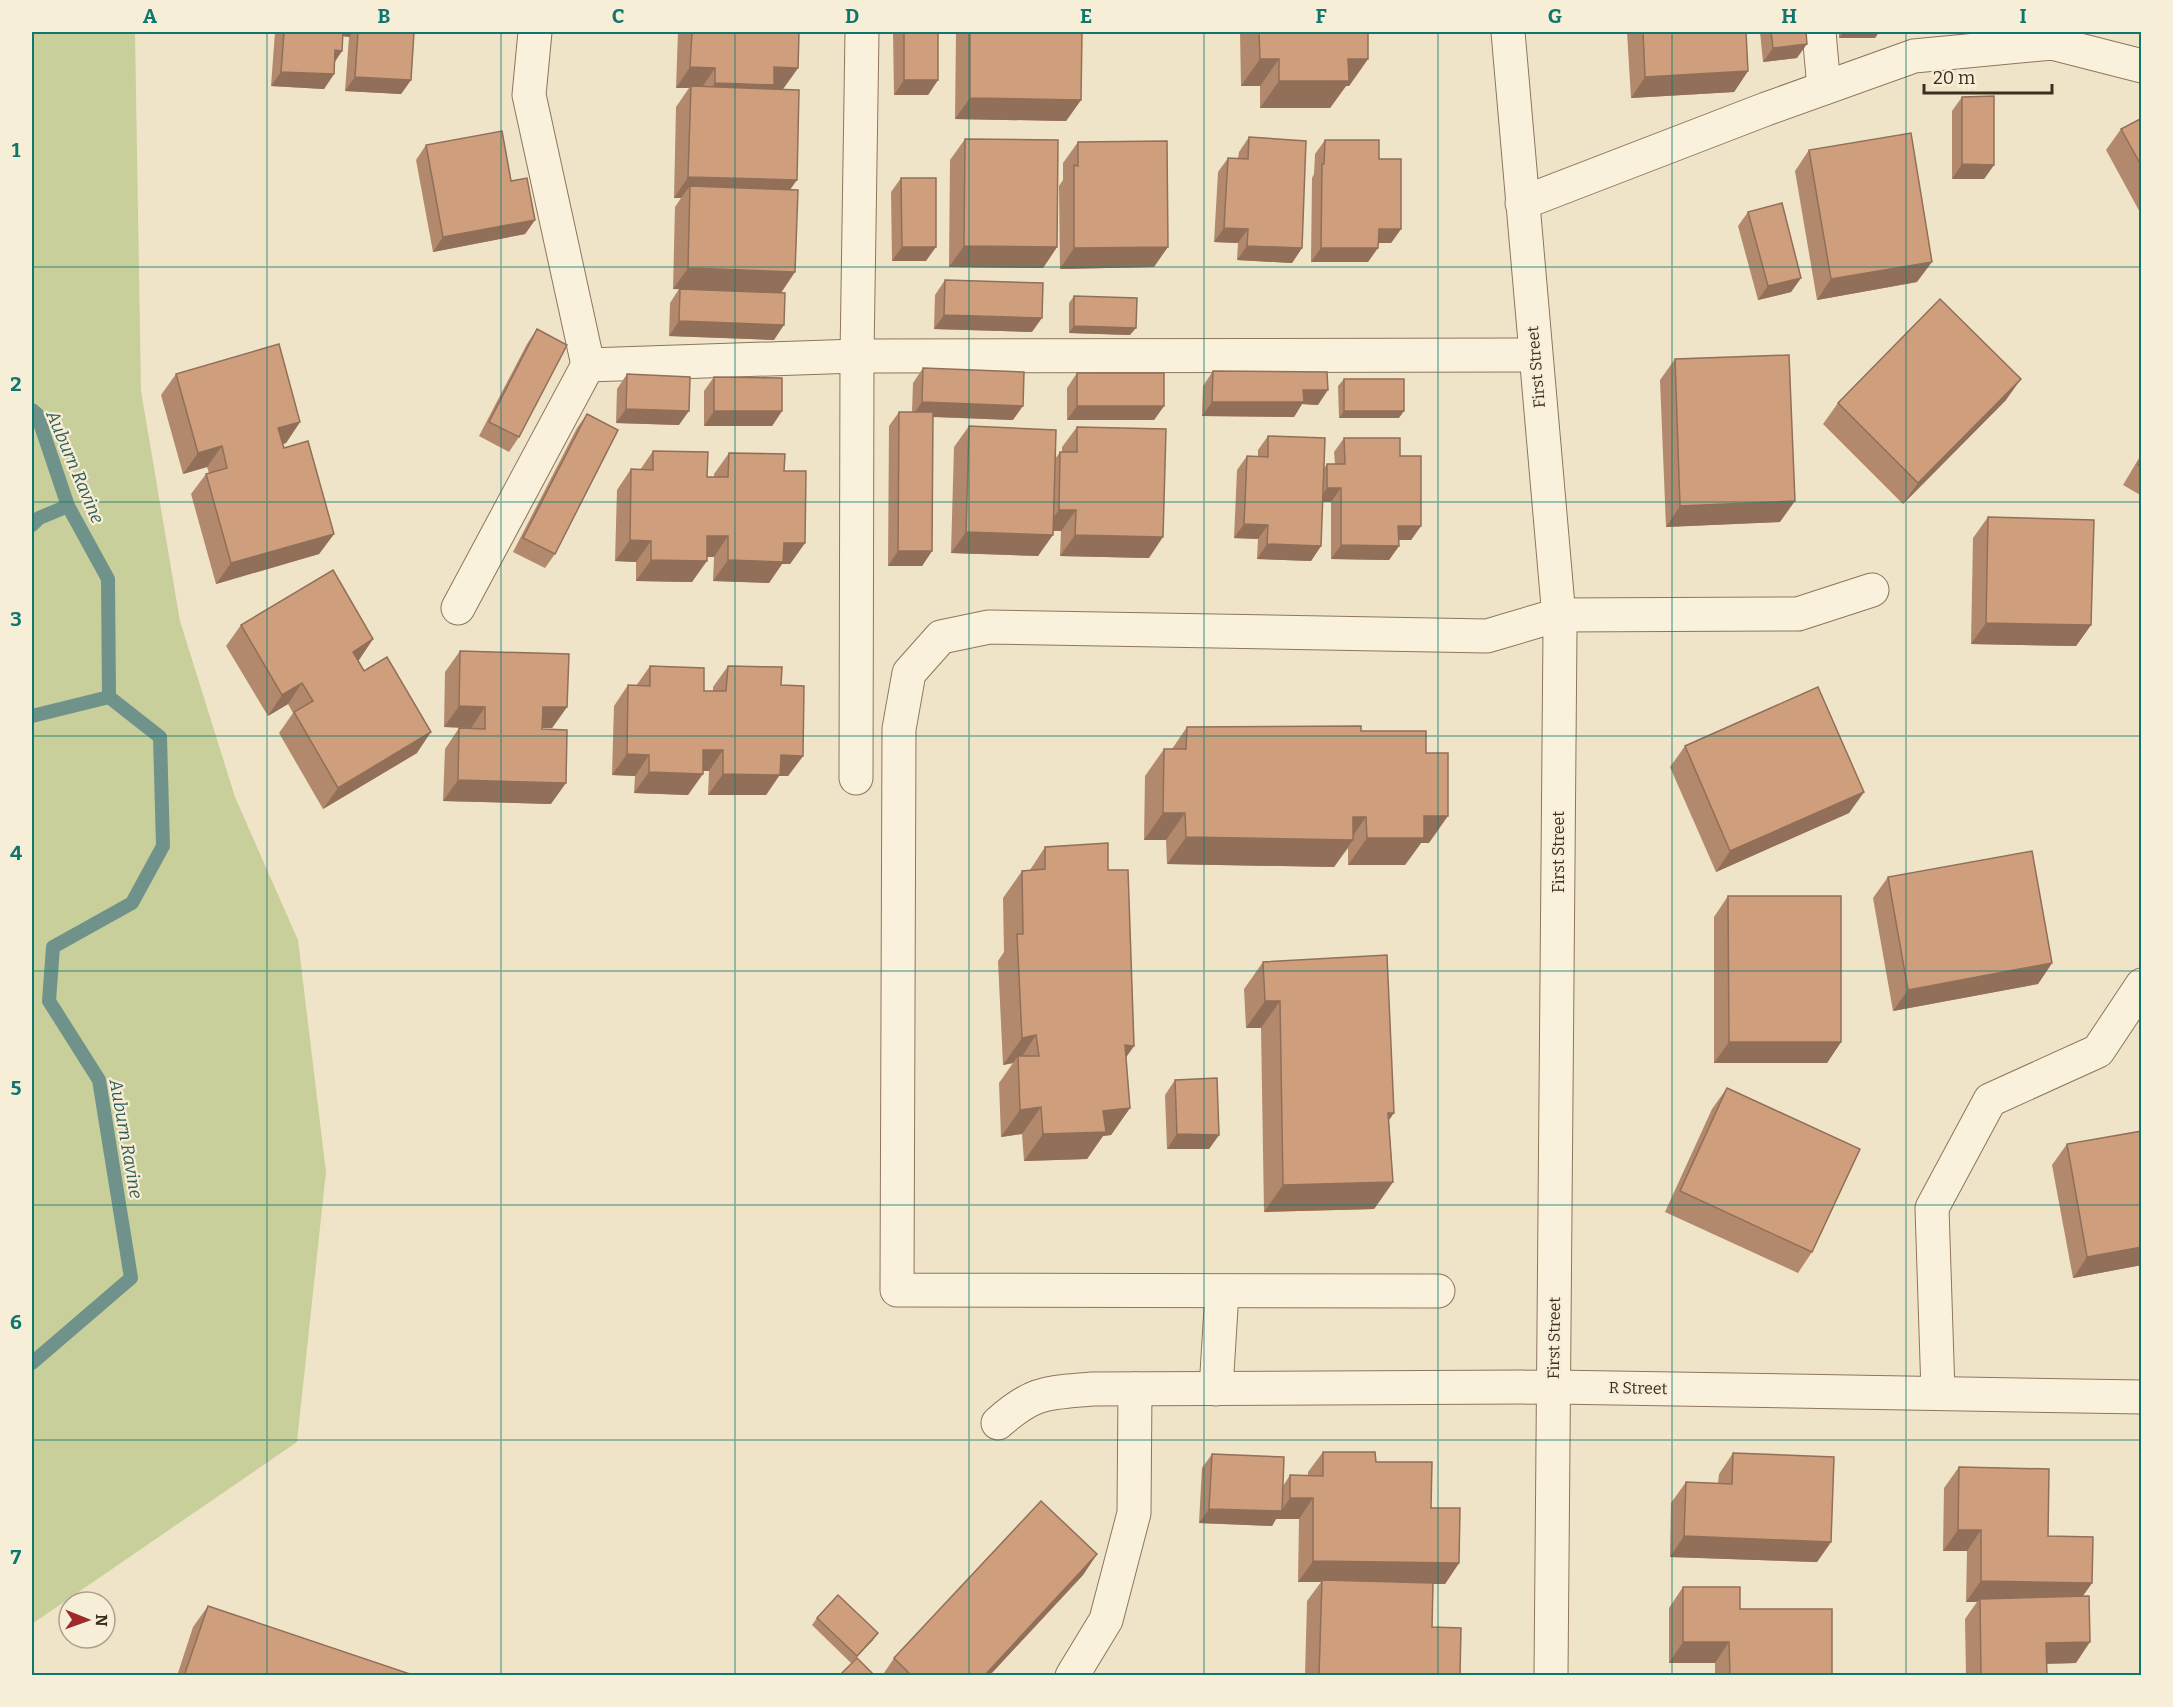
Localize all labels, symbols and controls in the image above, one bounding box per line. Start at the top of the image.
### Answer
text: A [143,4,158,28]
text: B [378,4,391,28]
text: C [612,4,624,28]
text: D [845,4,859,28]
text: E [1080,4,1092,28]
text: F [1315,4,1327,28]
text: G [1548,4,1562,28]
text: H [1781,4,1797,28]
text: I [2019,4,2027,28]
scale bar [1924,57,2052,95]
text: 20 m [1933,67,1975,89]
text: 1 [12,138,21,162]
street label: First Street [1523,325,1549,409]
text: 2 [10,372,22,396]
water label: Auburn Ravine [41,406,109,527]
text: 3 [10,607,22,631]
street label: First Street [1549,811,1568,893]
text: 4 [10,841,22,865]
text: 5 [11,1076,22,1100]
water label: Auburn Ravine [105,1077,147,1200]
street label: First Street [1544,1297,1564,1379]
text: 6 [10,1310,22,1334]
street label: R Street [1608,1378,1668,1398]
text: 7 [11,1545,22,1569]
north arrow [57,1590,117,1650]
text: N [92,1614,111,1627]

